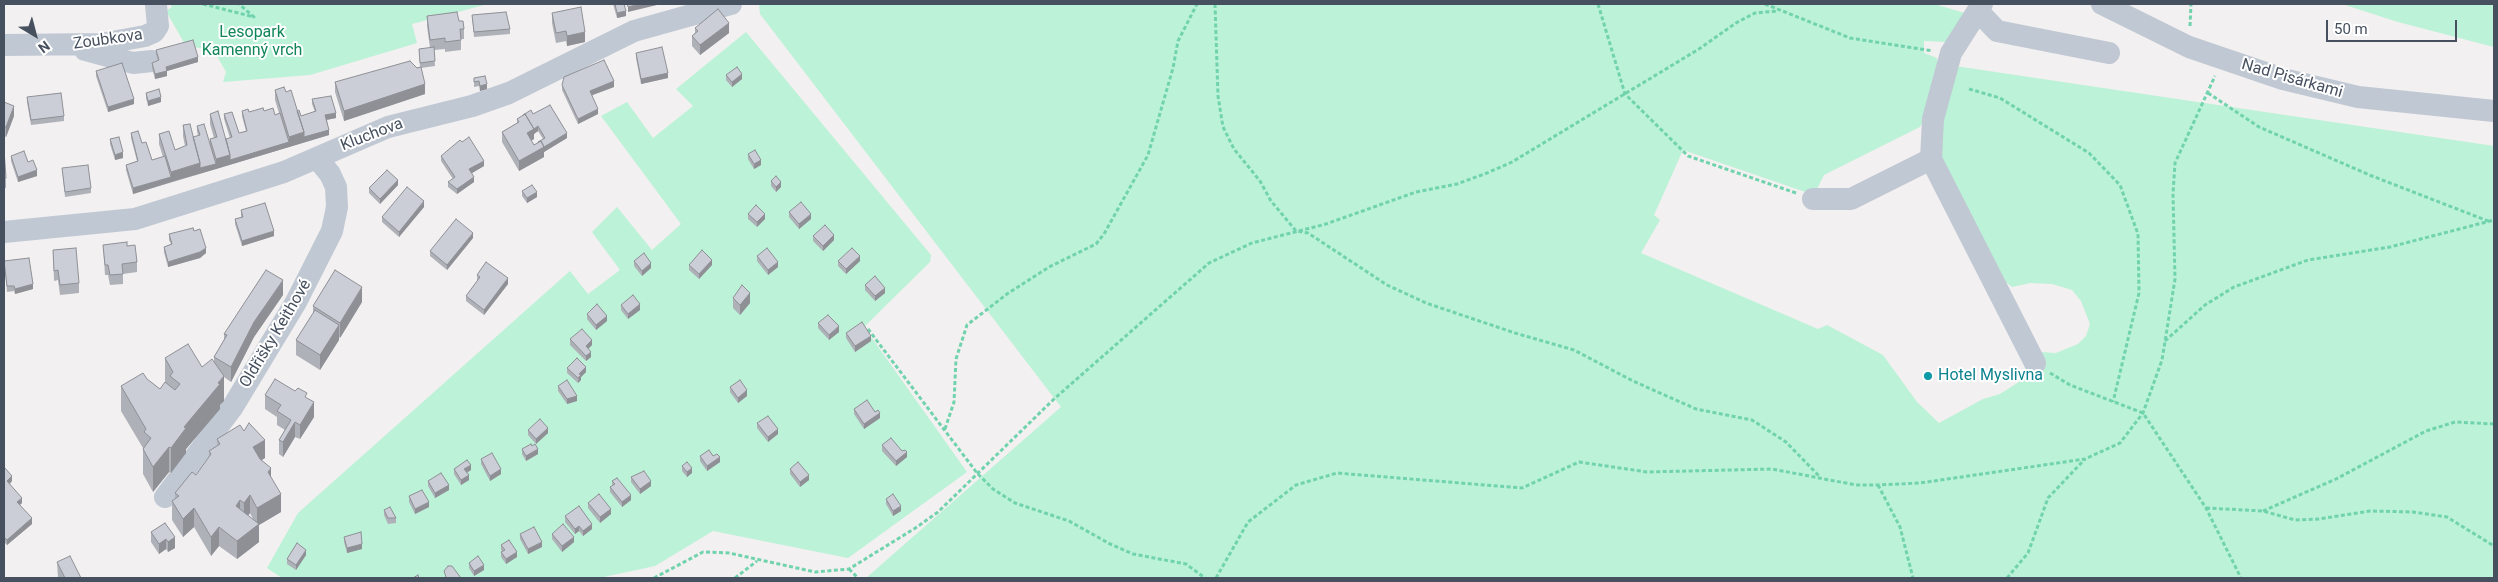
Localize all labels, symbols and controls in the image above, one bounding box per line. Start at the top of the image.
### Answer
north arrow [10,10,60,60]
scale bar [2328,10,2459,42]
text: 50 m [2334,20,2368,38]
park label: Lesopark Kamenný vrch [202,23,302,61]
street label: Zoubkova [72,26,144,54]
text: N [35,38,53,56]
street label: Nad Pisárkami [2239,55,2345,103]
street label: Kluchova [338,114,406,156]
street label: Oldřišky Keithové [236,277,316,391]
place label: Hotel Myslivna [1938,366,2043,386]
marker: Hotel Myslivna [1922,370,1934,382]

